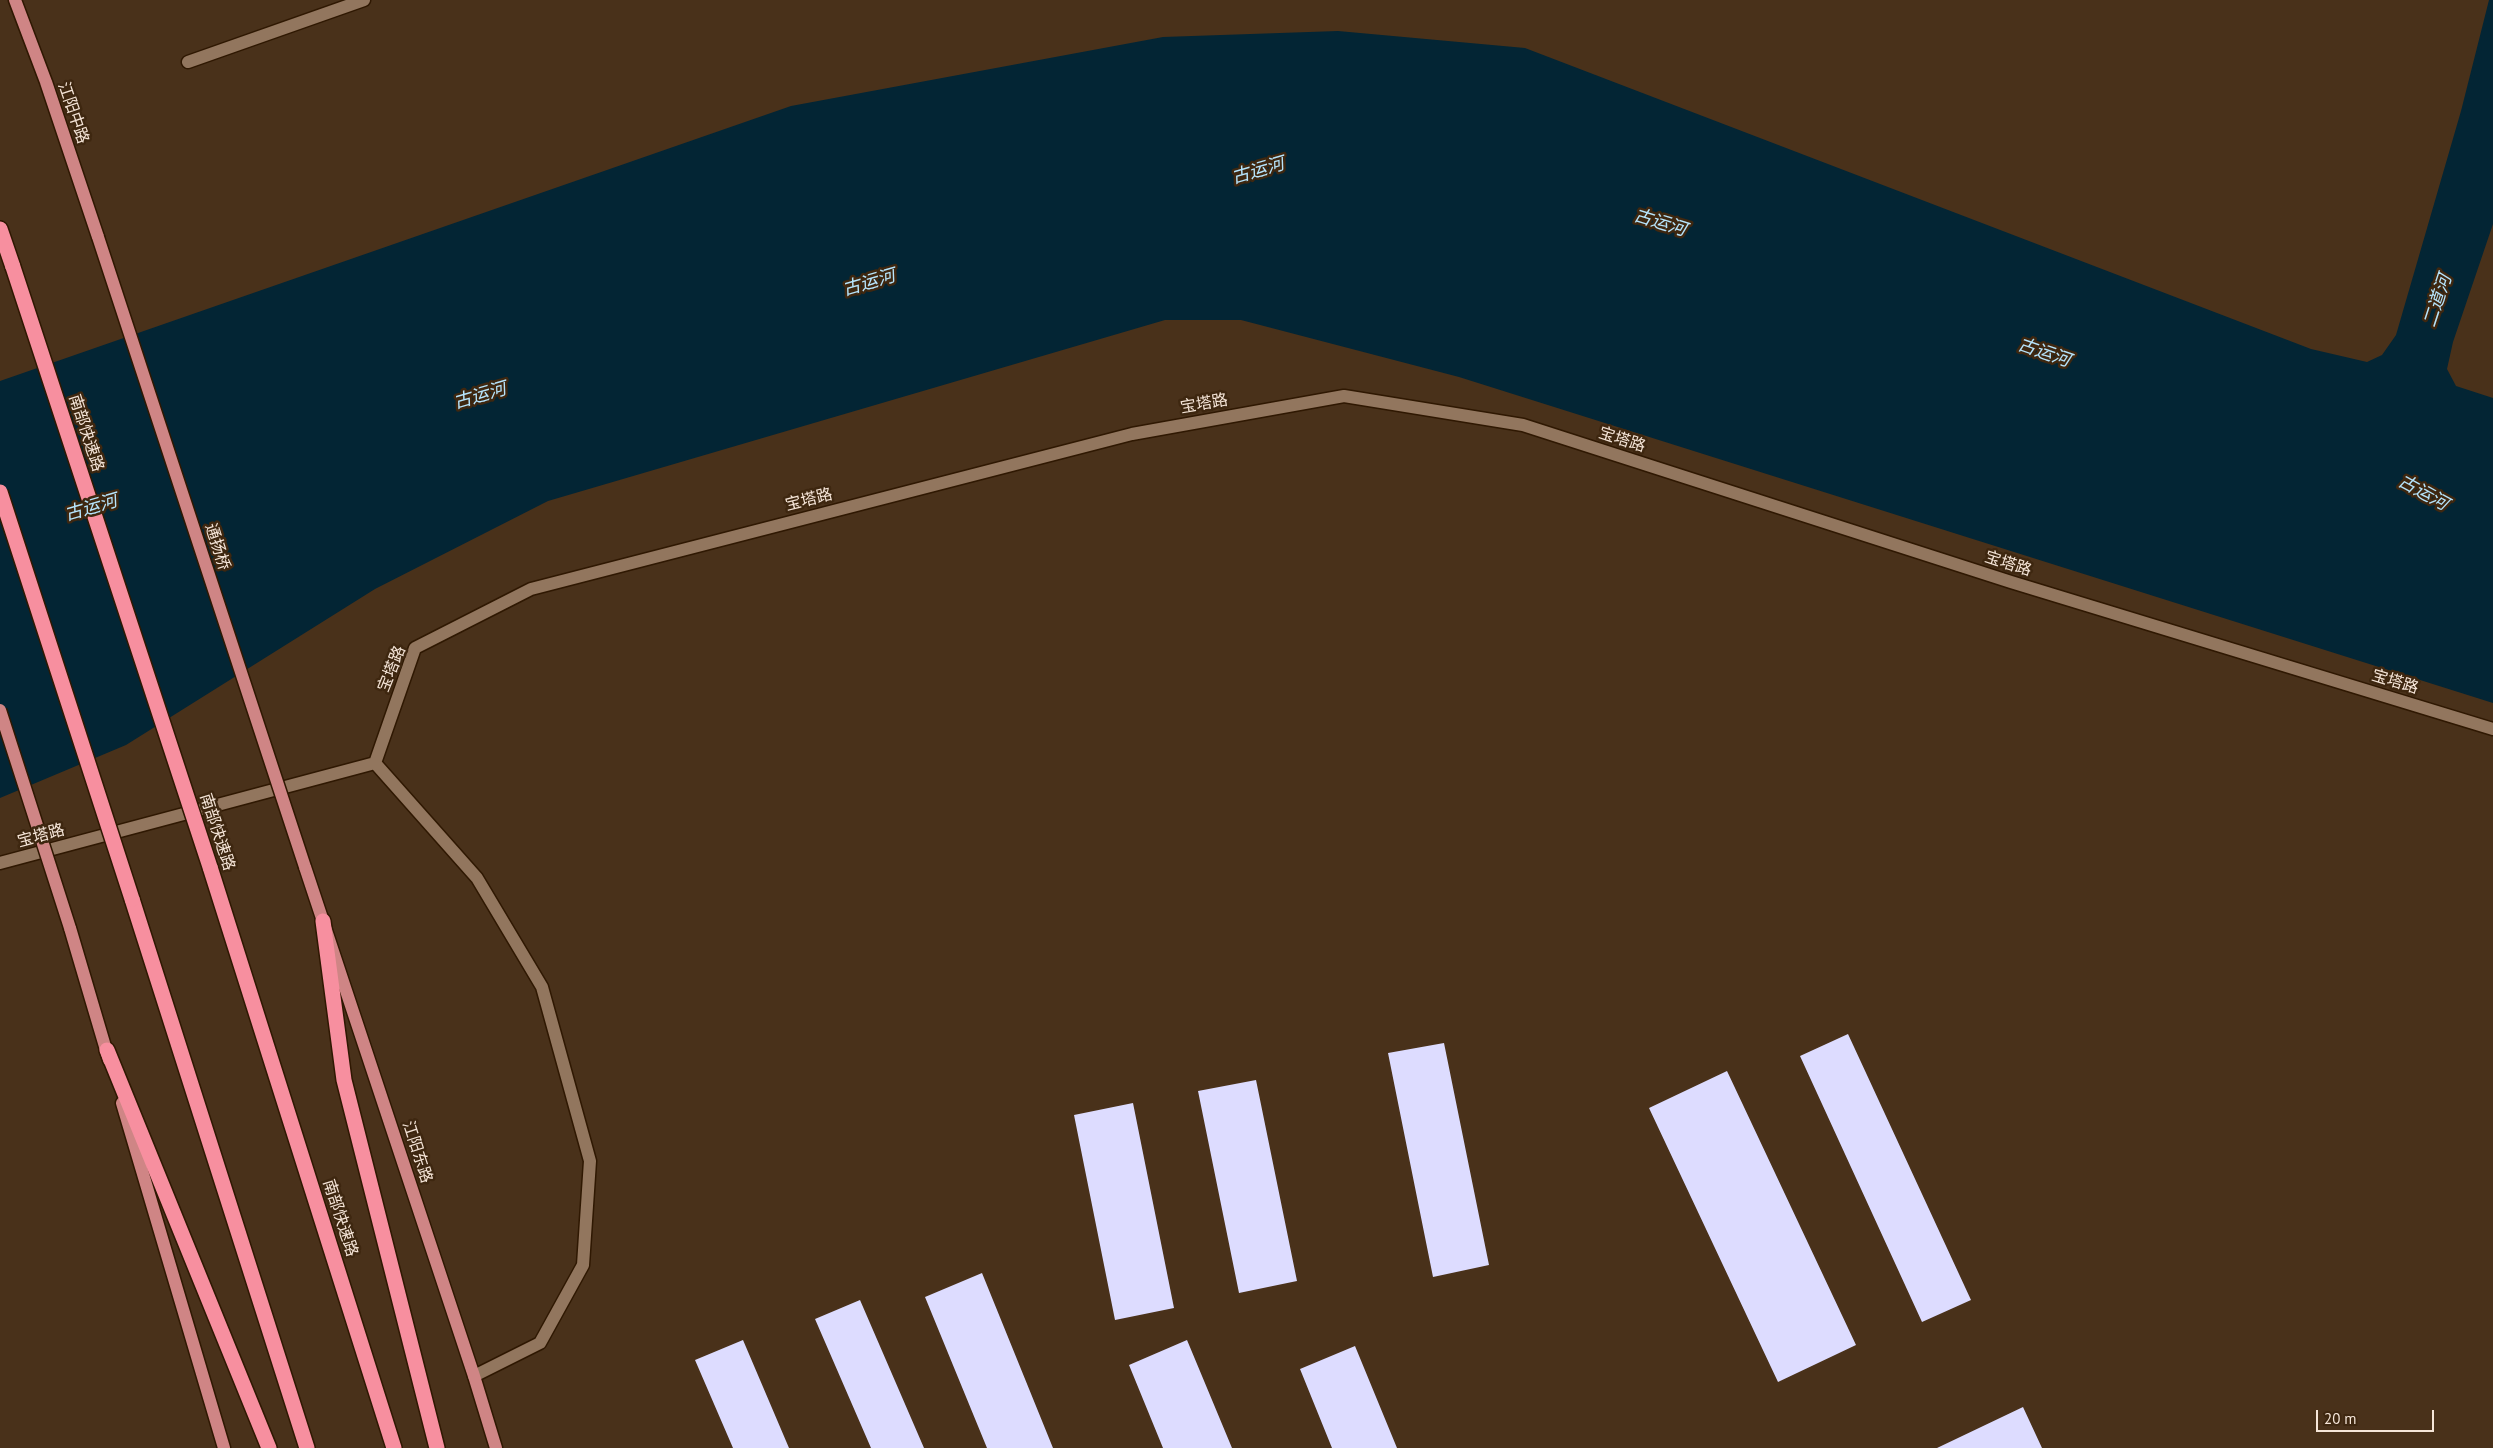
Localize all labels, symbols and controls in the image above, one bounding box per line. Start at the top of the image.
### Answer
street label: 江阳中路 [54,80,92,146]
water label: 古运河 [1229,153,1287,189]
water label: 古运河 [1631,205,1689,241]
water label: 古运河 [840,265,898,301]
water label: 二道河 [2419,272,2457,330]
water label: 古运河 [2015,334,2073,372]
water label: 古运河 [451,378,509,414]
street label: 宝塔路 [1179,390,1229,418]
street label: 南部快速路 [65,392,107,474]
street label: 宝塔路 [1596,423,1648,457]
water label: 古运河 [2394,470,2452,516]
street label: 宝塔路 [783,485,835,515]
water label: 古运河 [62,490,120,526]
street label: 通扬桥 [200,521,234,573]
street label: 宝塔路 [1982,547,2034,581]
street label: 宝塔路 [374,643,410,695]
street label: 宝塔路 [2369,666,2421,698]
street label: 南部快速路 [196,791,238,873]
street label: 宝塔路 [15,821,67,851]
street label: 江阳东路 [398,1119,436,1185]
street label: 南部快速路 [319,1177,361,1259]
scale bar [2318,1400,2436,1432]
text: 20 m [2324,1409,2357,1428]

